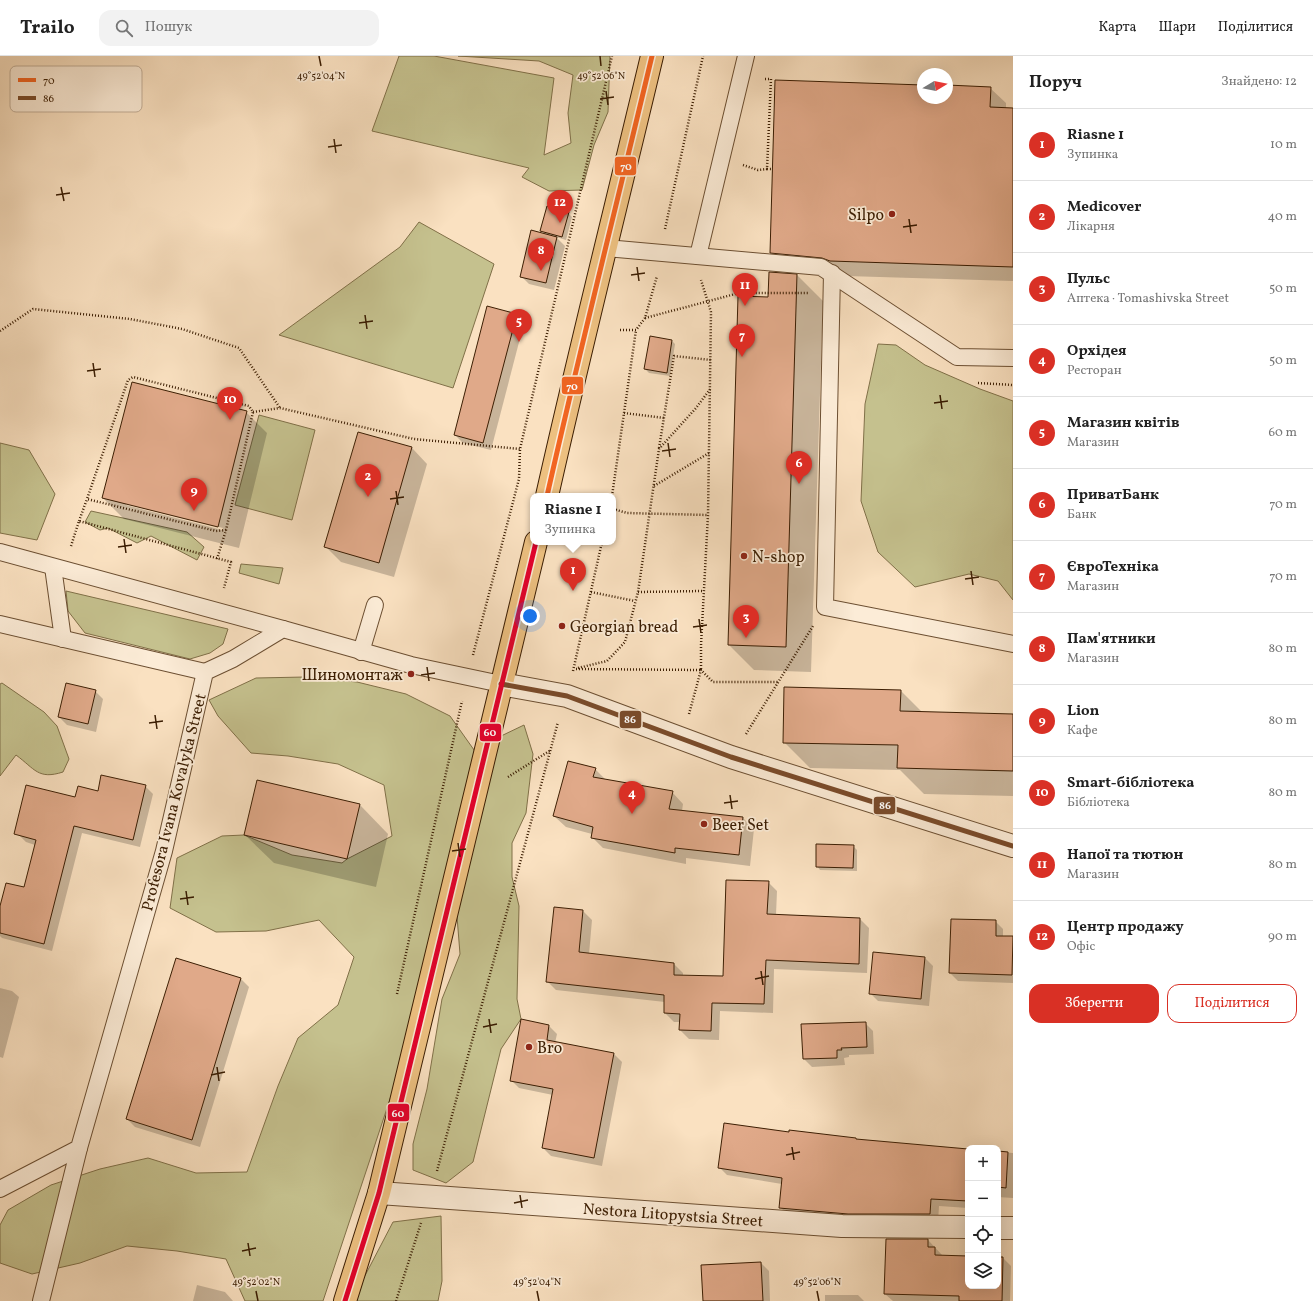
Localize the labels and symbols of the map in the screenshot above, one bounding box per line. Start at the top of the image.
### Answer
legend [10,66,142,112]
north arrow [917,68,953,104]
text: 49°52'04"N [297,69,346,83]
text: 49°52'06"N [577,69,626,83]
text: 70 [43,74,55,89]
text: 86 [43,92,55,107]
line badge: 70 [614,156,637,176]
text: 70 [620,160,632,175]
pin: 12 [547,190,573,223]
place label: Silpo [848,205,884,227]
marker: Silpo [887,209,897,219]
pin: 8 [528,238,554,271]
pin: 11 [732,273,758,306]
pin: 5 [506,309,532,342]
pin: 7 [729,324,755,357]
line badge: 70 [561,376,584,395]
text: 70 [566,380,578,395]
pin: 10 [217,387,243,420]
pin: 6 [786,451,812,484]
pin: 2 [355,464,381,497]
pin: 9 [181,478,207,511]
place label: N-shop [752,547,805,569]
marker: N-shop [739,551,749,561]
pin: 1 [560,558,586,591]
pin: 3 [733,605,759,638]
your location [520,606,540,626]
place label: Georgian bread [570,617,678,639]
marker: Georgian bread [557,621,567,631]
place label: Шиномонтаж [301,665,403,687]
marker: Шиномонтаж [406,669,416,679]
street label: Profesora Ivana Kovalyka Street [137,691,213,914]
line badge: 86 [619,710,642,729]
text: 86 [624,713,636,728]
line badge: 60 [479,723,502,742]
text: 60 [484,726,497,741]
pin: 4 [619,781,645,814]
line badge: 86 [873,796,896,815]
text: 86 [879,799,891,814]
place label: Beer Set [712,815,769,837]
marker: Beer Set [699,819,709,829]
place label: Bro [537,1038,562,1060]
marker: Bro [524,1042,534,1052]
line badge: 60 [387,1103,410,1122]
text: 60 [392,1107,405,1122]
street label: Nestora Litopystsia Street [582,1199,764,1233]
text: 49°52'02"N [232,1275,281,1289]
text: 49°52'04"N [513,1275,562,1289]
text: 49°52'06"N [793,1275,842,1289]

